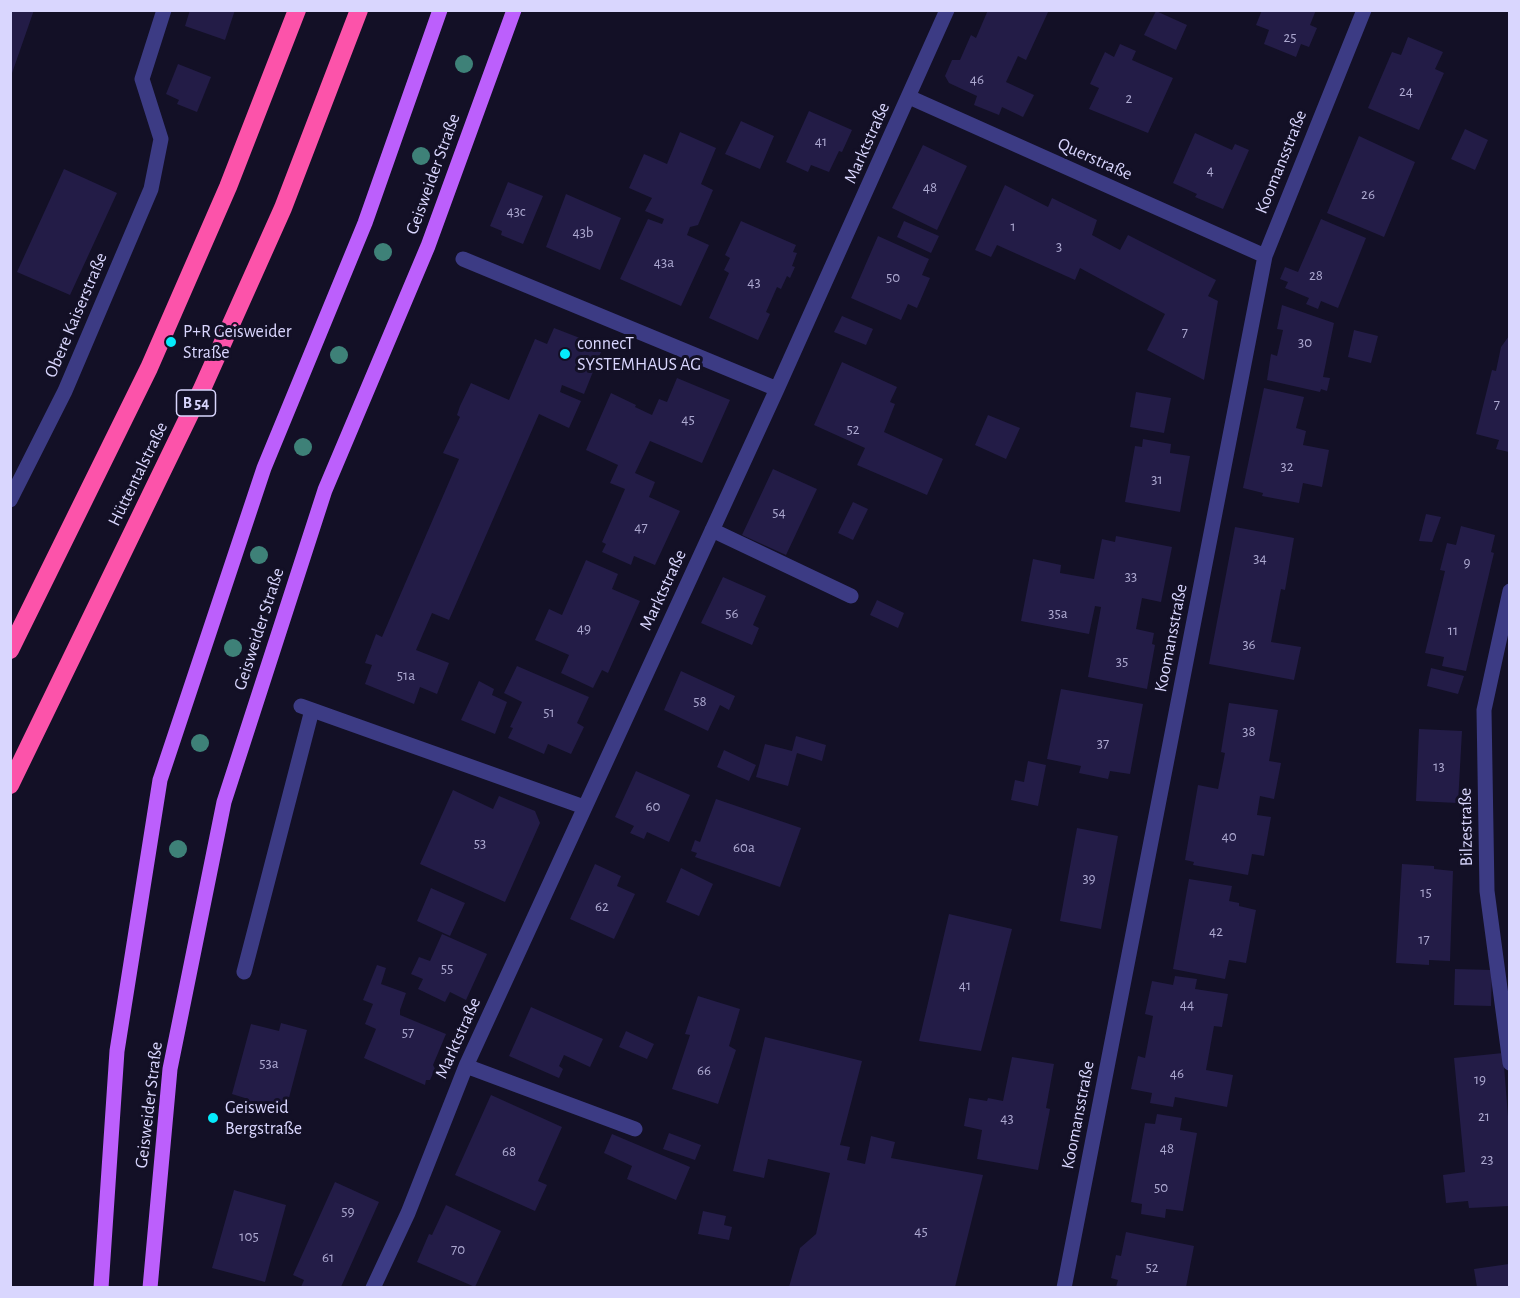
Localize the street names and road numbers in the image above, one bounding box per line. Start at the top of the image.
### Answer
street label: Marktstraße [840,99,894,187]
street label: Koomansstraße [1250,107,1312,217]
street label: Geisweider Straße [401,111,465,237]
street label: Querstraße [1054,133,1136,185]
street label: Obere Kaiserstraße [40,249,112,381]
road number: B 54 [176,390,216,416]
street label: Hüttentalstraße [103,418,173,530]
street label: Marktstraße [635,546,691,634]
street label: Geisweider Straße [229,565,289,693]
street label: Koomansstraße [1150,582,1192,694]
street label: Bilzestraße [1455,788,1477,866]
street label: Marktstraße [431,994,485,1082]
street label: Geisweider Straße [131,1041,167,1169]
street label: Koomansstraße [1057,1059,1099,1171]

